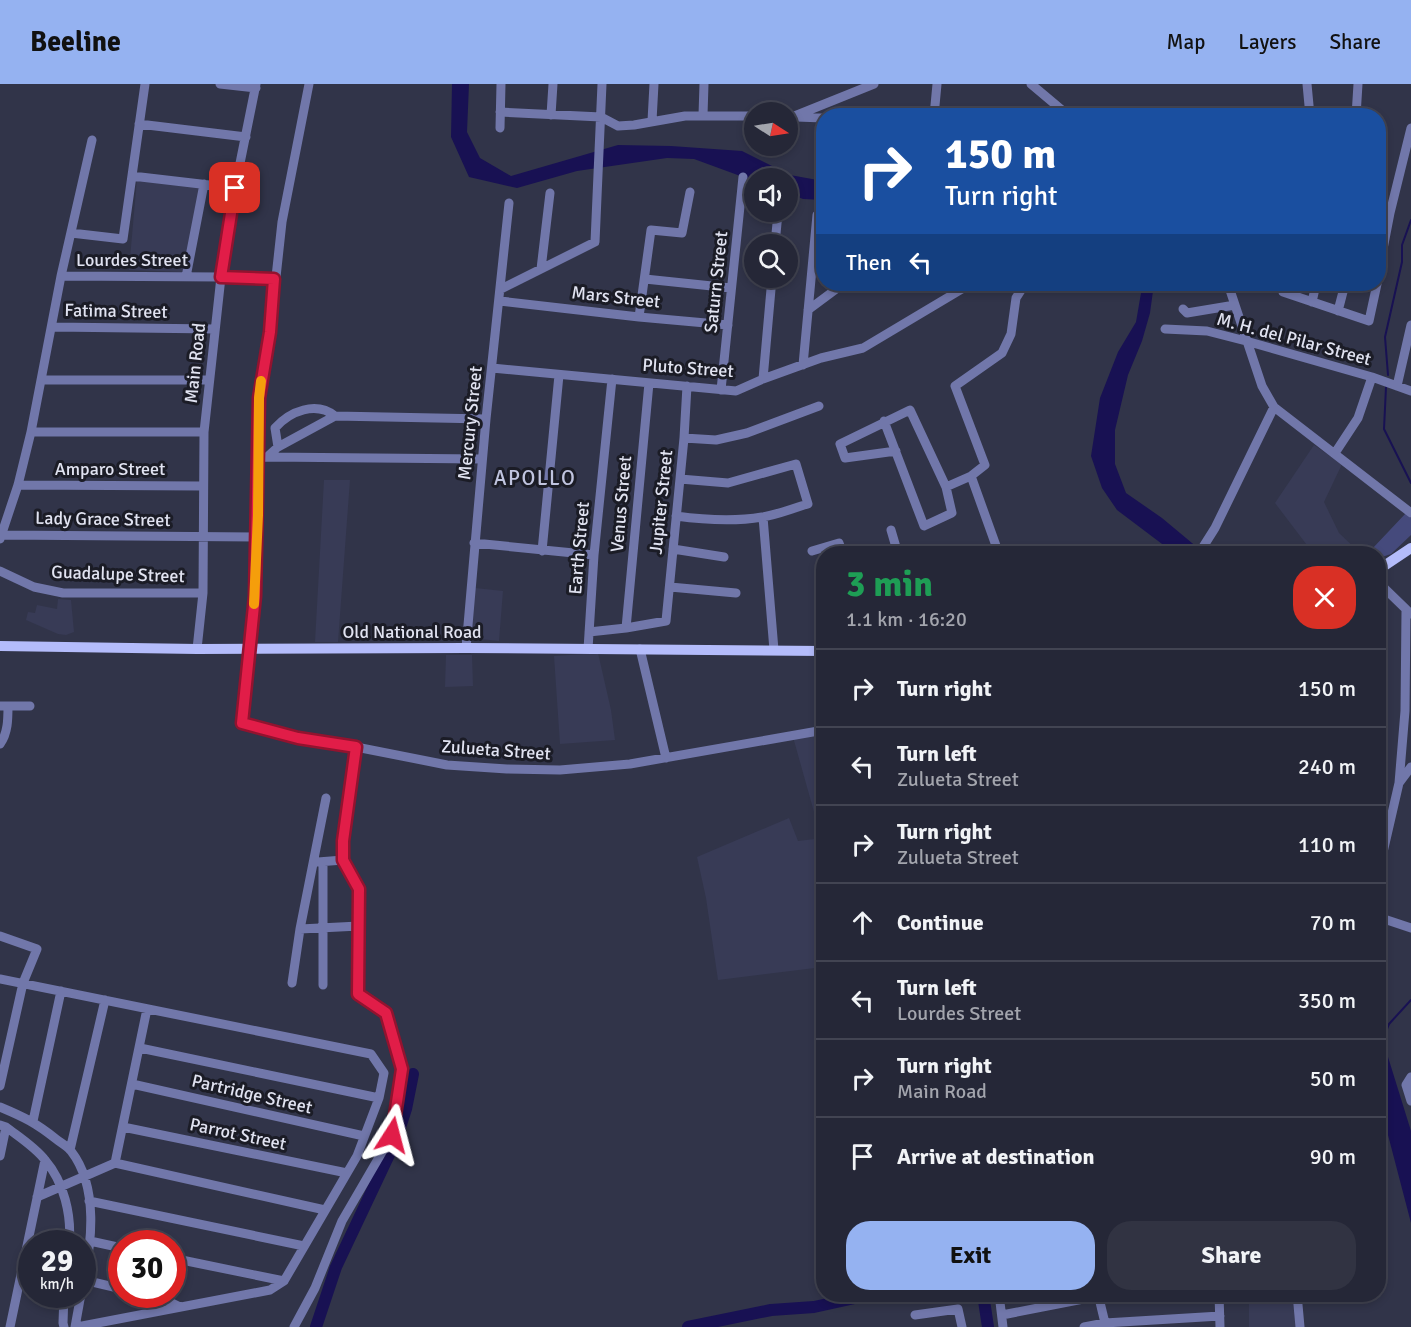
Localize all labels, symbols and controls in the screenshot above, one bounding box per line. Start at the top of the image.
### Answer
text: Beeline [30,25,121,59]
text: Map [1167,29,1205,55]
text: Layers [1238,29,1296,55]
text: Share [1329,29,1381,55]
north arrow [744,102,798,156]
map controls [744,102,798,288]
text: 150 m [945,129,1056,180]
icon: right [846,132,924,210]
pin [209,162,260,213]
button: sound [744,168,798,222]
icon: arrive [218,171,251,204]
text: Turn right [945,180,1058,213]
street label: Saturn Street [700,230,732,334]
button: search [744,234,798,288]
icon: left [904,246,937,279]
street label: Lourdes Street [76,249,188,271]
text: Then [846,249,892,276]
street label: Mars Street [571,281,661,313]
street label: Fatima Street [64,299,168,323]
street label: M. H. del Pilar Street [1214,308,1374,370]
street label: Main Road [180,322,210,404]
street label: Pluto Street [642,354,734,382]
street label: Mercury Street [453,365,487,481]
street label: Jupiter Street [645,449,677,555]
street label: Venus Street [606,455,636,553]
street label: Amparo Street [55,458,165,480]
district label: APOLLO [494,465,576,491]
street label: Earth Street [564,501,594,595]
street label: Lady Grace Street [35,507,171,531]
street label: Guadalupe Street [51,561,185,587]
text: 3 min [846,562,933,607]
button: close [1293,566,1356,629]
text: 1.1 km · 16:20 [846,607,967,632]
street label: Old National Road [342,621,482,643]
icon: right [846,672,879,705]
text: Turn right [897,675,992,702]
text: 150 m [1298,675,1356,702]
street label: Zulueta Street [441,735,551,765]
text: Turn left [897,740,977,767]
icon: left [846,750,879,783]
text: 240 m [1298,753,1356,780]
text: Zulueta Street [897,767,1019,792]
text: Turn right [897,818,992,845]
icon: right [846,828,879,861]
text: 110 m [1298,831,1356,858]
text: Zulueta Street [897,845,1019,870]
icon: ahead [846,906,879,939]
text: Continue [897,909,984,936]
text: 70 m [1310,909,1356,936]
text: Turn left [897,974,977,1001]
icon: left [846,984,879,1017]
text: 350 m [1298,987,1356,1014]
text: Lourdes Street [897,1001,1021,1026]
text: Turn right [897,1052,992,1079]
icon: right [846,1062,879,1095]
text: 50 m [1310,1065,1356,1092]
street label: Partridge Street [190,1069,314,1119]
text: Main Road [897,1079,987,1104]
position arrow [360,1103,424,1167]
street label: Parrot Street [188,1113,288,1155]
icon: arrive [846,1140,879,1173]
text: Arrive at destination [897,1143,1094,1170]
text: 90 m [1310,1143,1356,1170]
button: Exit [846,1221,1095,1290]
button: Share [1107,1221,1356,1290]
speed limit sign: 30 [108,1230,186,1308]
text: 29 [41,1243,73,1280]
text: km/h [40,1275,74,1293]

